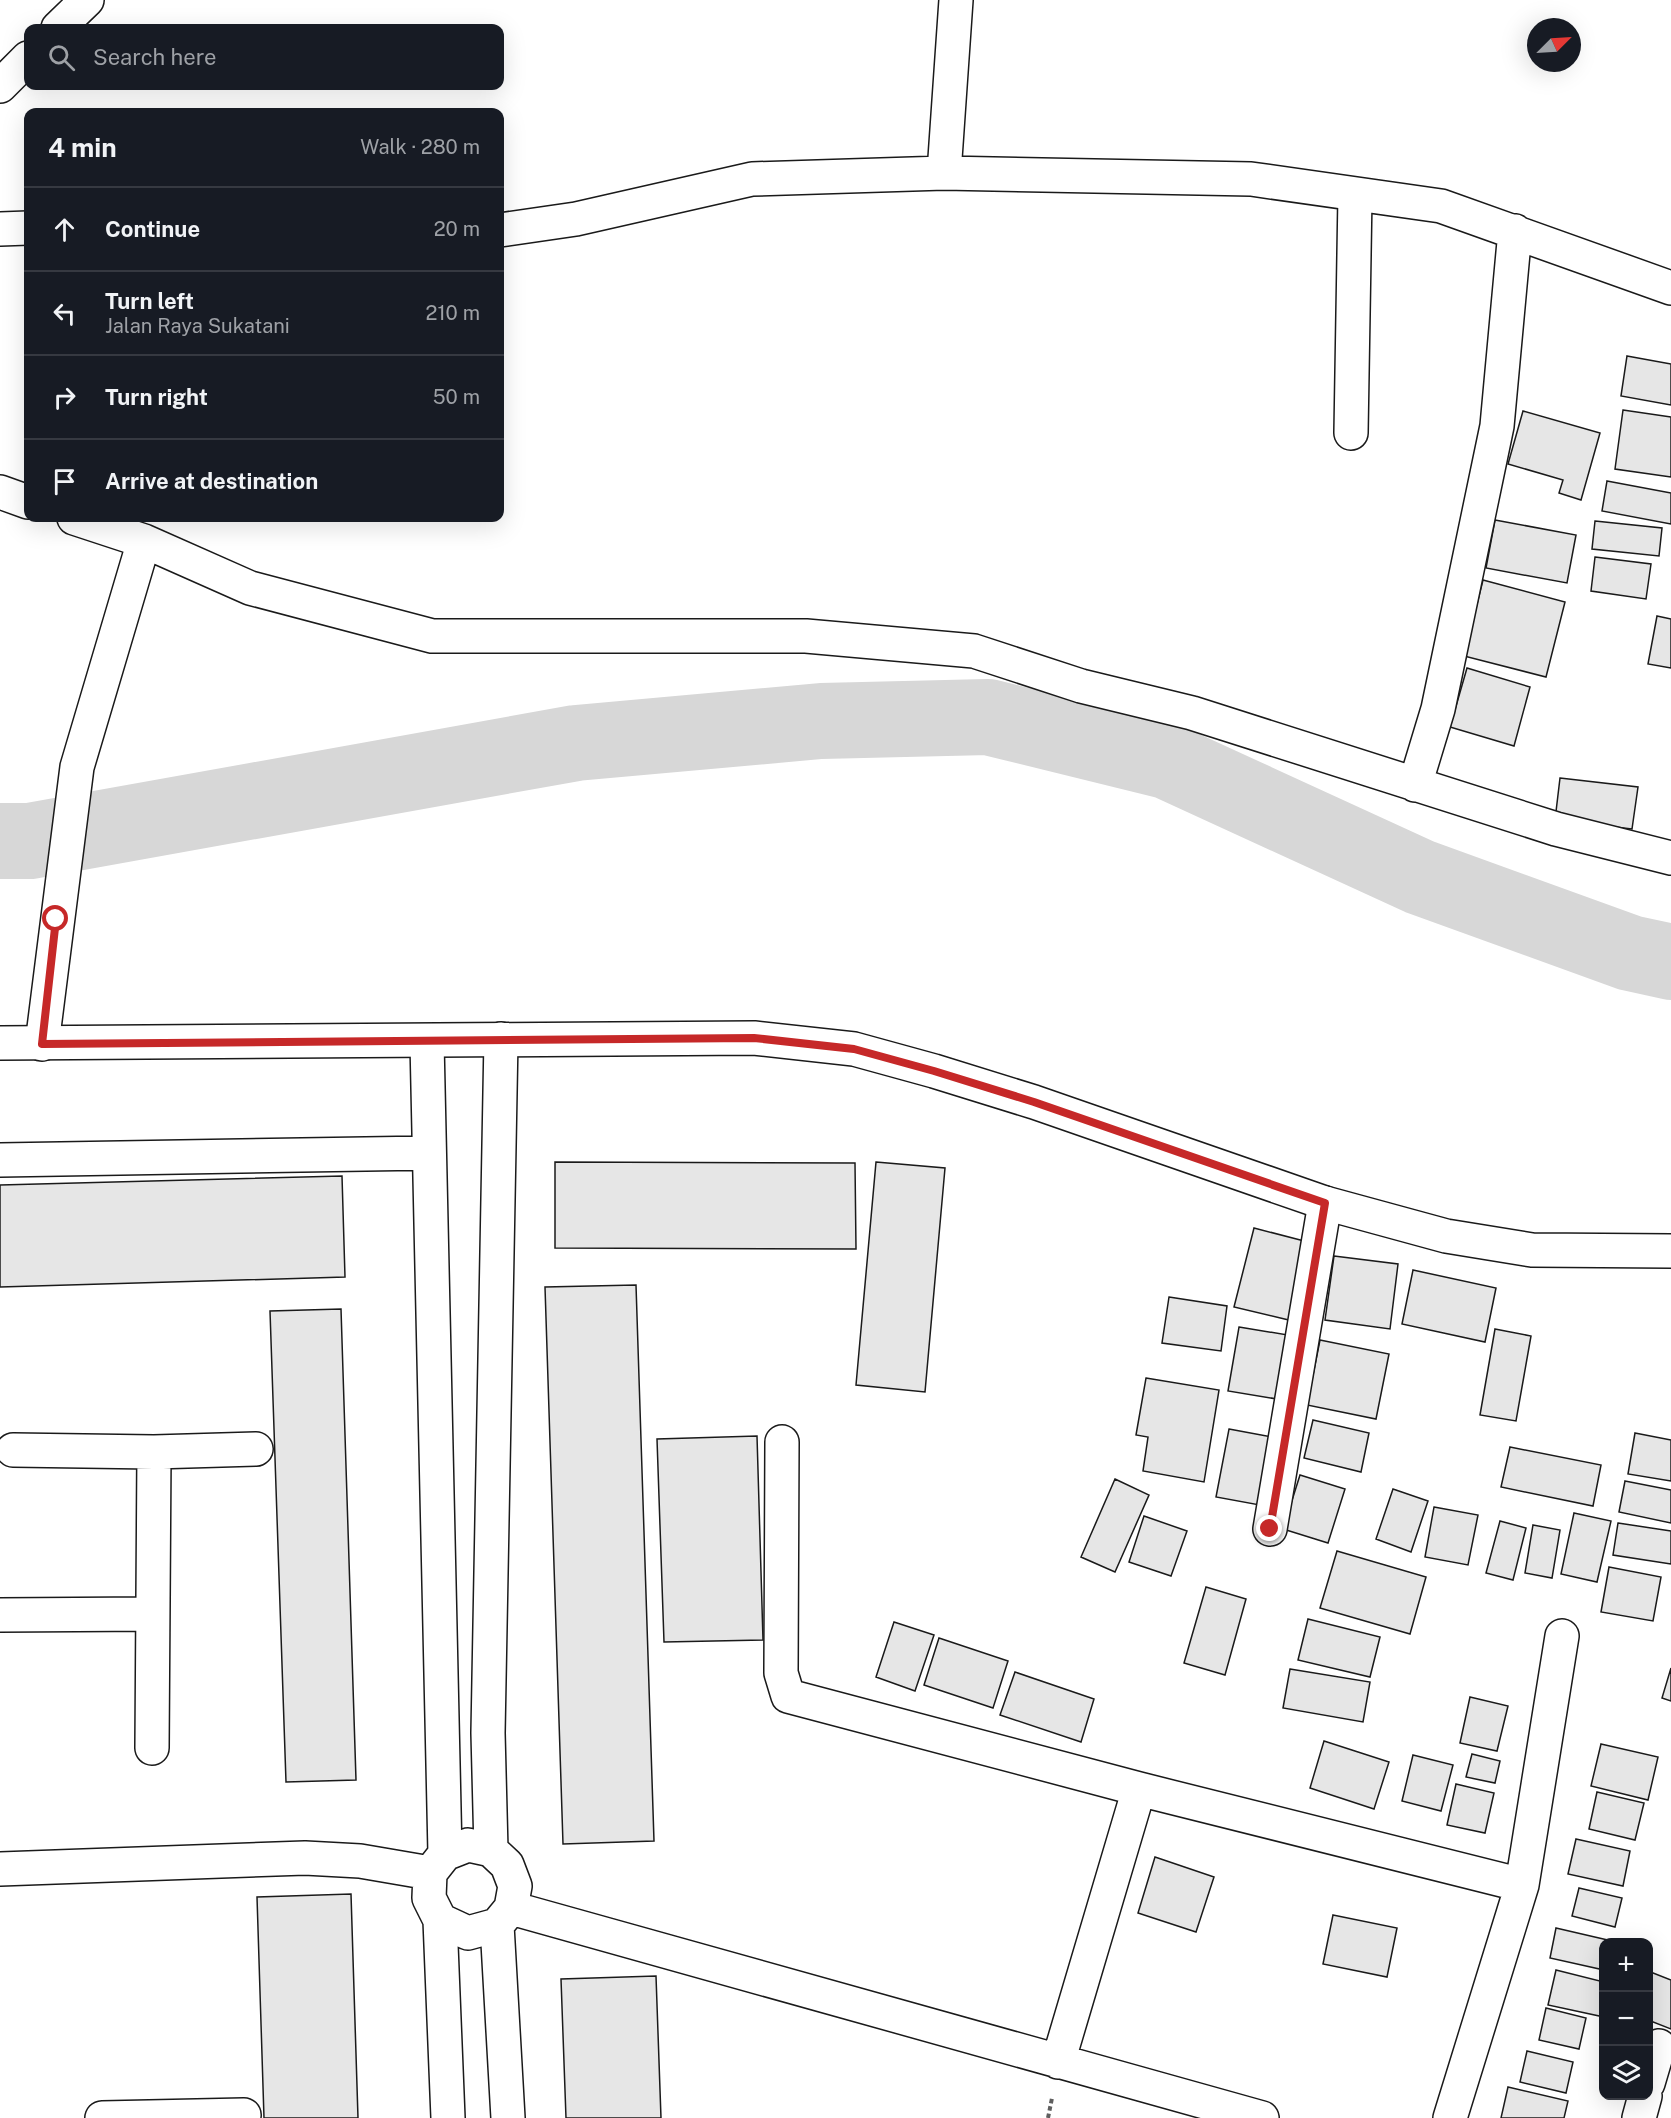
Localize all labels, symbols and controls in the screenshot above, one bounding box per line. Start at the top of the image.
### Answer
north arrow [1527,18,1581,72]
search box [24,24,504,90]
icon: search [45,41,78,74]
text: Search here [93,44,217,70]
text: 4 min [48,132,117,163]
text: Walk · 280 m [360,135,480,159]
icon: ahead [48,213,81,246]
text: Continue [105,216,200,242]
text: 20 m [434,217,480,241]
text: Turn left [105,288,194,314]
icon: left [48,297,81,330]
text: 210 m [426,301,480,325]
text: Jalan Raya Sukatani [105,314,290,338]
icon: right [48,381,81,414]
text: Turn right [105,384,208,410]
text: 50 m [433,385,480,409]
icon: arrive [48,465,81,498]
text: Arrive at destination [105,468,318,494]
route start [42,905,68,931]
route end [1256,1515,1282,1541]
map controls [1599,1938,1653,2100]
button: + [1599,1938,1653,1992]
button: − [1599,1992,1653,2046]
button: layers [1599,2046,1653,2100]

